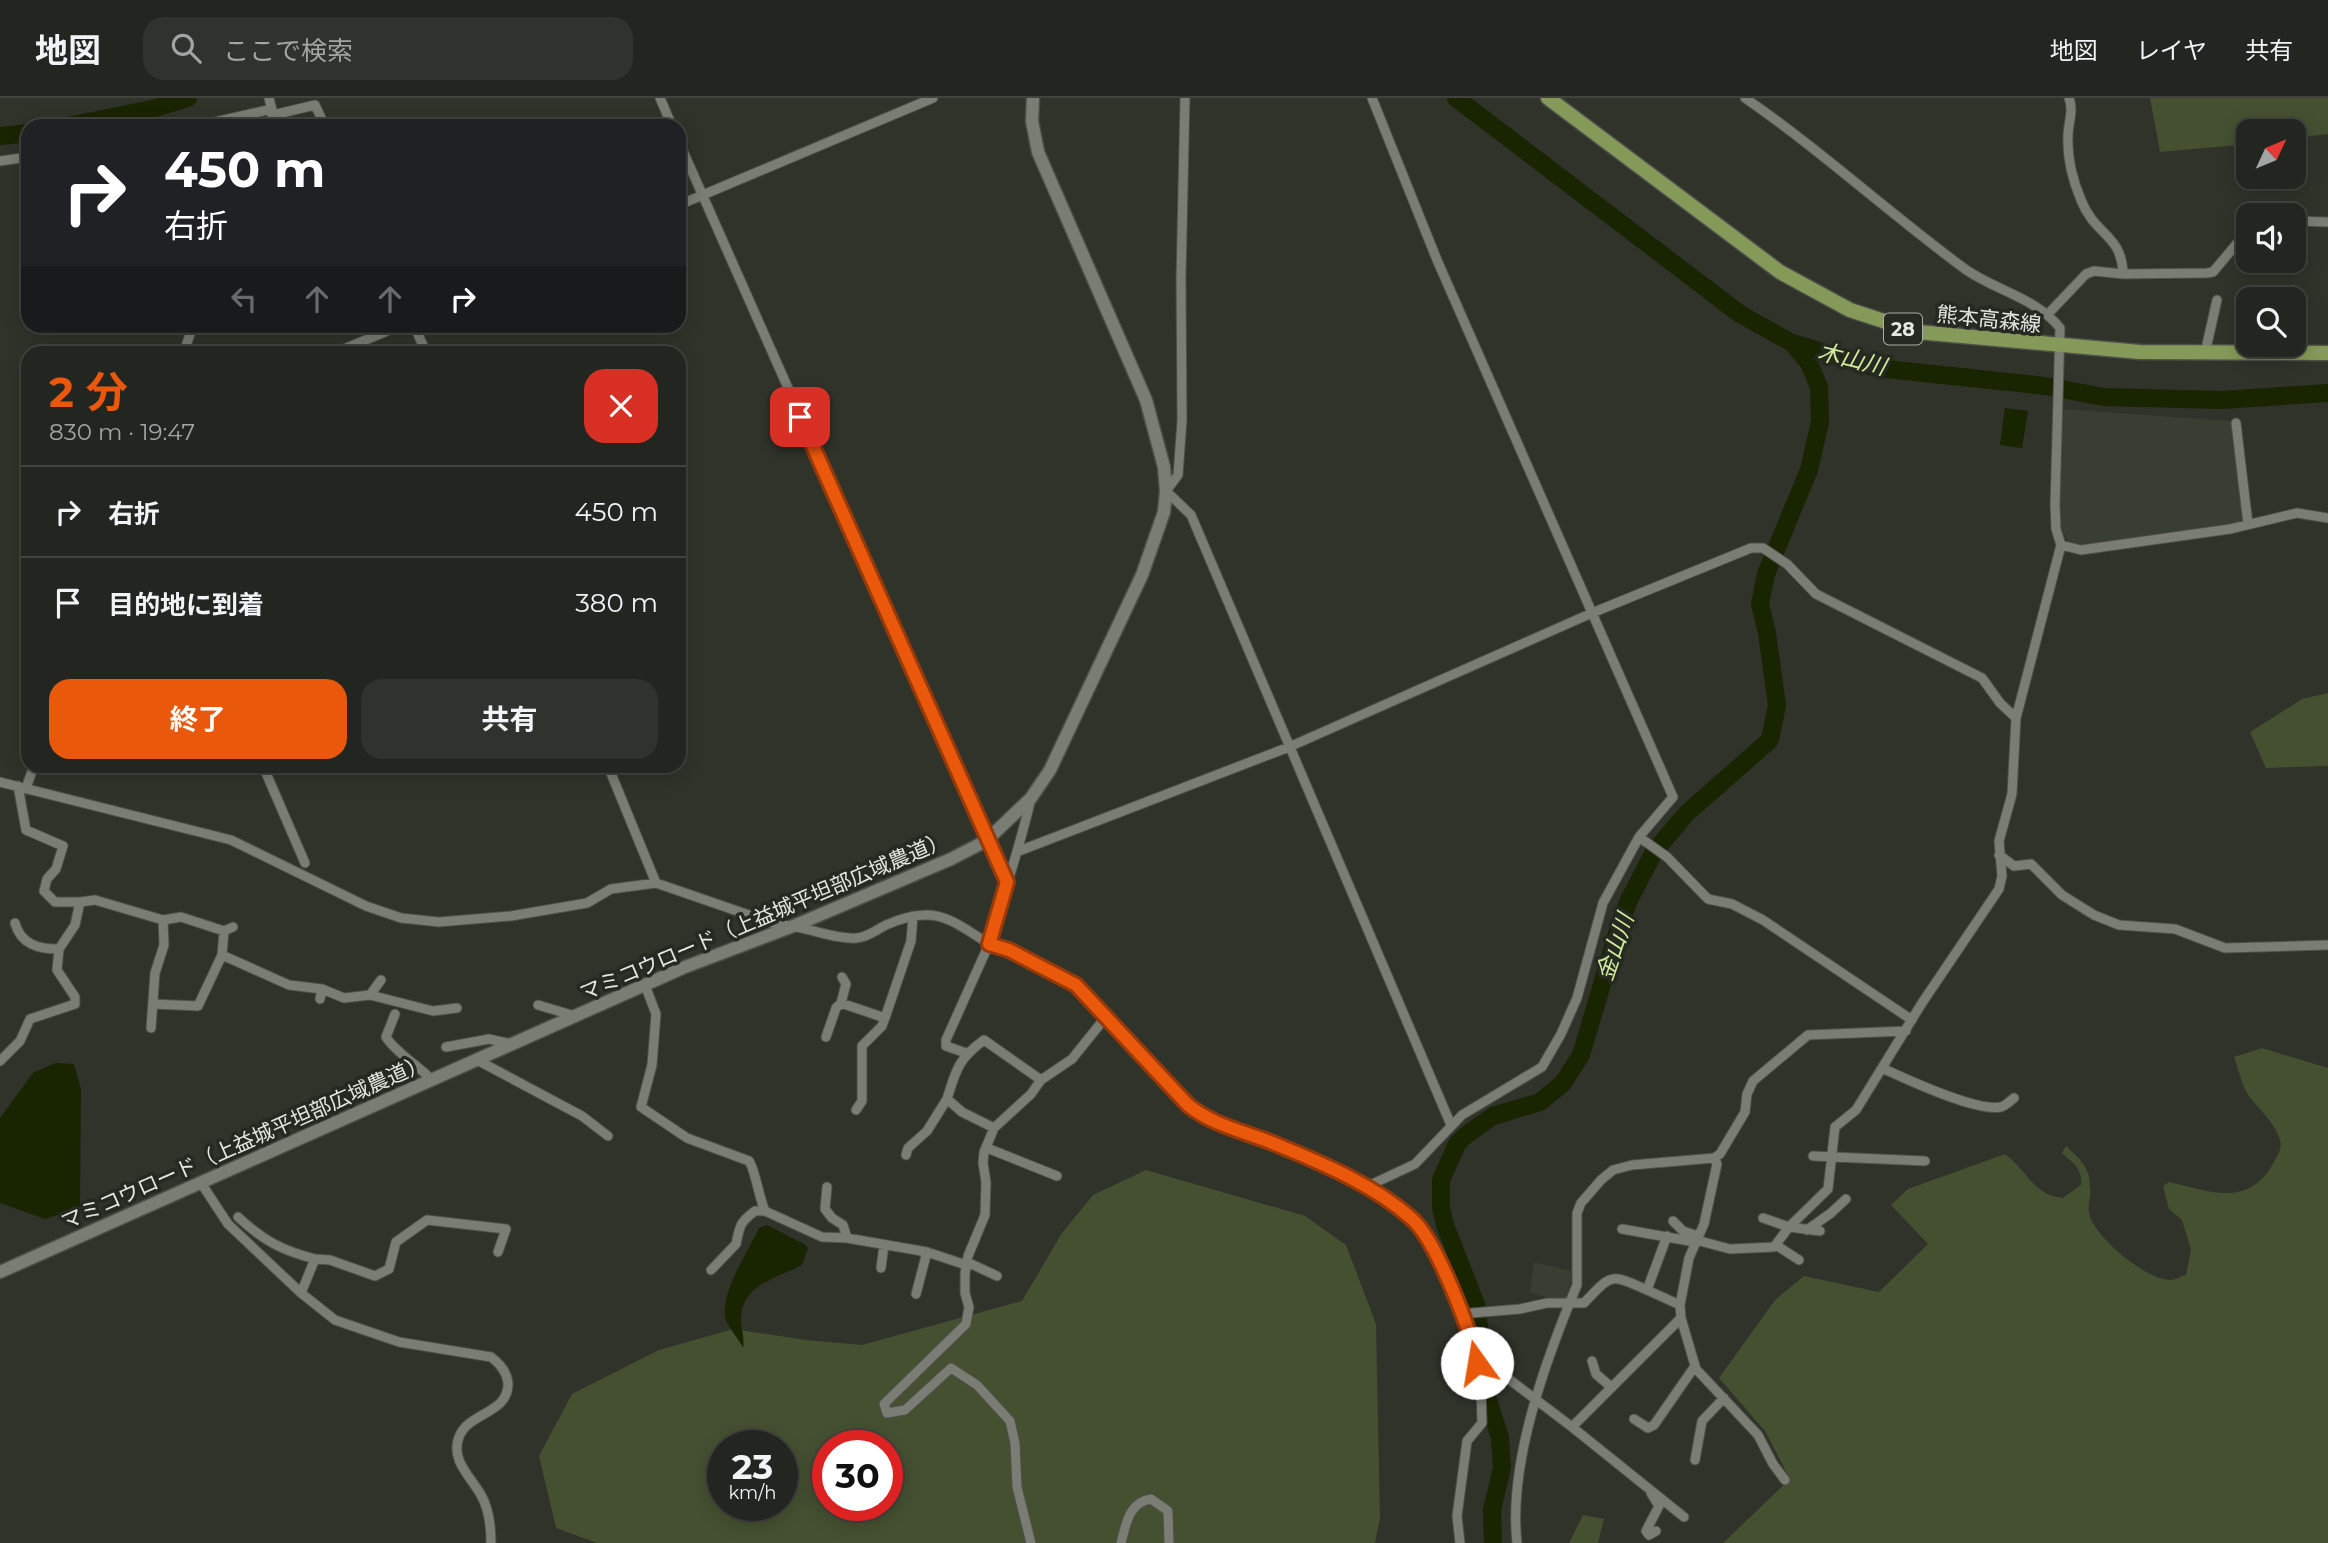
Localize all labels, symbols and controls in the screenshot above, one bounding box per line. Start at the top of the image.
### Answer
search box [143,17,633,80]
icon: search [167,29,205,67]
text: 地図 [35,30,101,70]
text: ここで検索 [223,35,353,67]
text: 地図 [2050,36,2098,65]
text: レイヤ [2136,36,2207,65]
text: 共有 [2245,36,2293,65]
north arrow [2236,119,2306,189]
map controls [2236,119,2306,357]
text: 450 m [164,140,325,199]
icon: right [49,147,140,238]
button: sound [2236,203,2306,273]
text: 右折 [164,206,228,245]
icon: left [225,280,263,318]
icon: ahead [298,280,336,318]
icon: ahead [371,280,409,318]
icon: right [444,280,482,318]
button: search [2236,287,2306,357]
street label: 熊本高森線 [1935,301,2043,337]
road number: 28 [1884,314,1922,344]
water label: 木山川 [1815,337,1892,382]
text: 2 分 [49,366,128,418]
button: close [584,369,658,443]
pin [770,387,830,447]
icon: arrive [781,398,819,436]
text: 830 m · 19:47 [49,418,195,446]
icon: right [49,493,87,531]
text: 450 m [575,496,658,528]
text: 右折 [108,498,160,530]
icon: arrive [49,584,87,622]
text: 380 m [575,587,658,619]
text: 目的地に到着 [108,589,264,621]
button: 終了 [49,679,347,759]
button: 共有 [361,679,658,759]
street label: マミコウロード（上益城平坦部広域農道） [576,827,952,1005]
water label: 金山川 [1591,907,1640,984]
street label: マミコウロード（上益城平坦部広域農道） [57,1050,431,1234]
position arrow [1440,1326,1514,1400]
speed limit sign: 30 [812,1430,903,1521]
text: 23 [732,1445,773,1488]
text: km/h [728,1482,777,1504]

